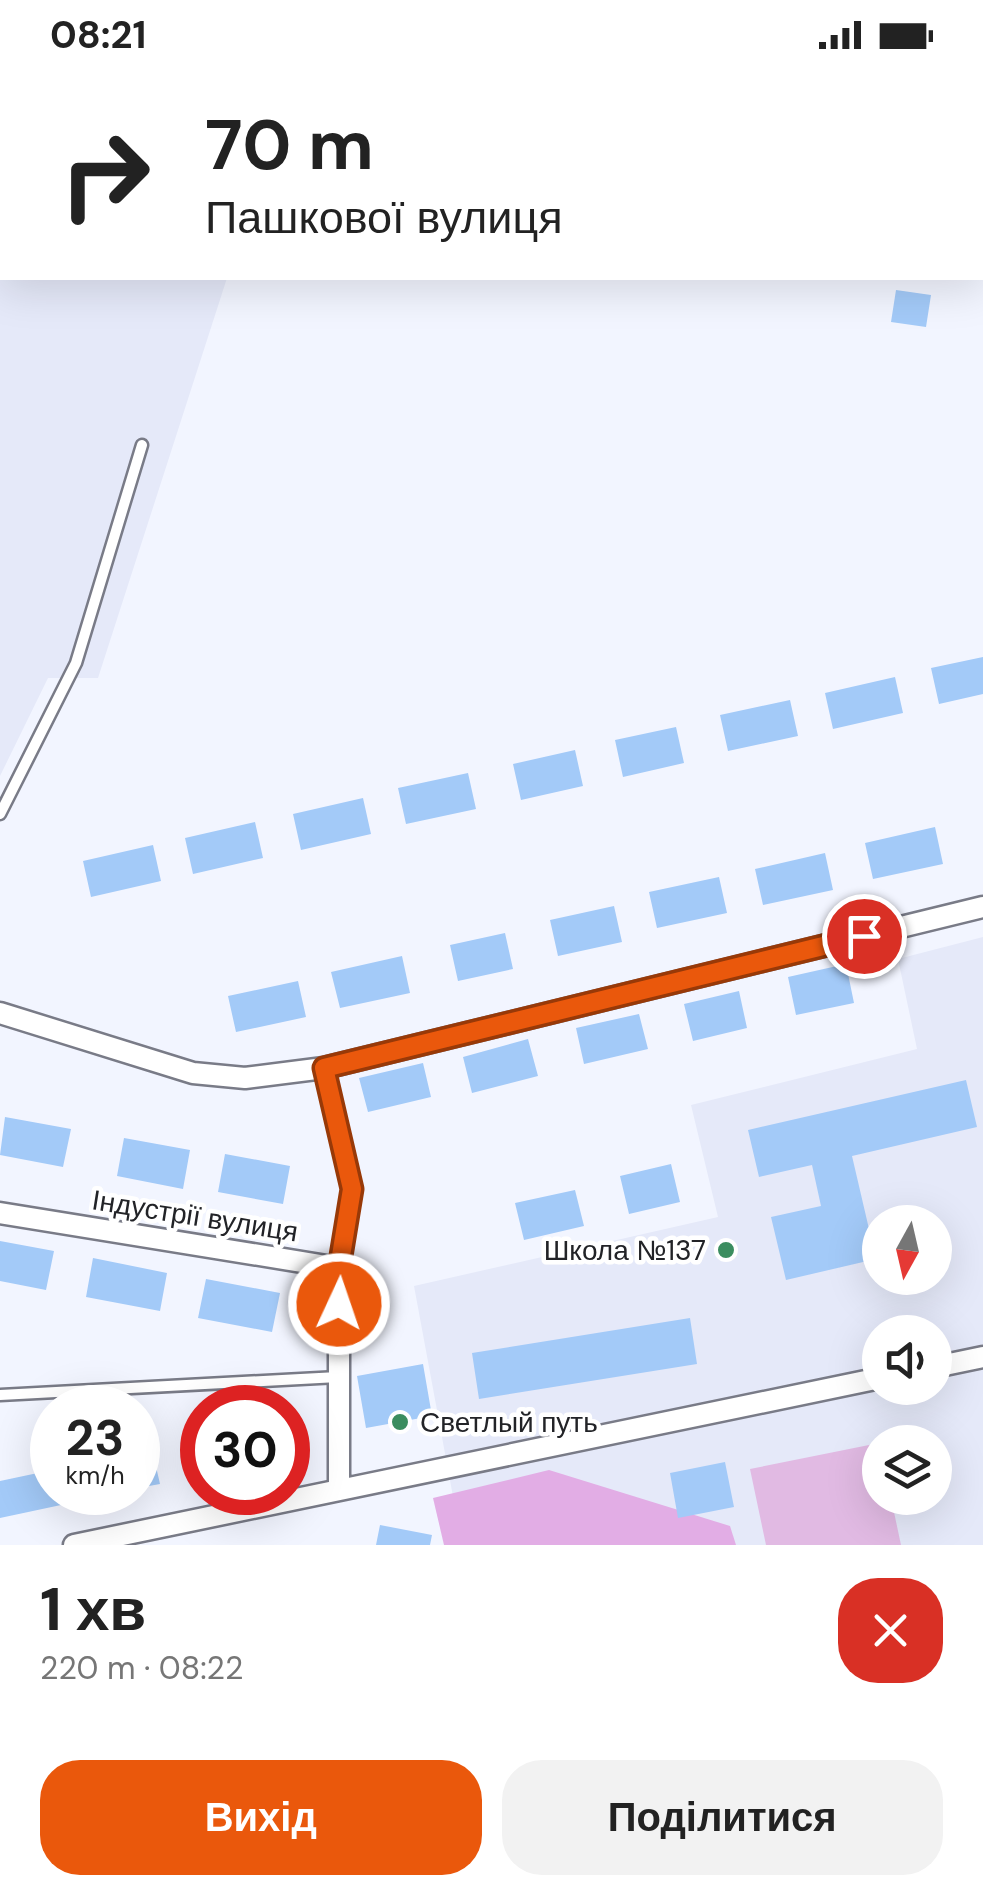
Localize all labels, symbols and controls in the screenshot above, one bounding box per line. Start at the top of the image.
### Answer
text: 08:21 [50,10,146,60]
text: 70 m [205,100,374,191]
icon: right [40,110,170,240]
text: Пашкової вулиця [205,188,563,247]
pin [822,894,907,979]
icon: arrive [837,909,892,964]
street label: Індустрії вулиця [89,1181,301,1251]
north arrow [862,1205,952,1295]
map controls [862,1205,952,1515]
place label: Школа №137 [544,1232,706,1269]
marker: Школа №137 [715,1239,737,1261]
position arrow [287,1252,391,1356]
button: sound [862,1315,952,1405]
speed limit sign: 30 [180,1385,310,1515]
place label: Светлый путь [420,1404,598,1441]
text: 23 [66,1405,125,1471]
marker: Светлый путь [389,1411,411,1433]
button: layers [862,1425,952,1515]
text: km/h [65,1459,125,1492]
text: 1 хв [40,1570,146,1649]
button: close [838,1578,943,1683]
text: 220 m · 08:22 [40,1647,244,1689]
button: Вихід [40,1760,482,1875]
button: Поділитися [502,1760,943,1875]

